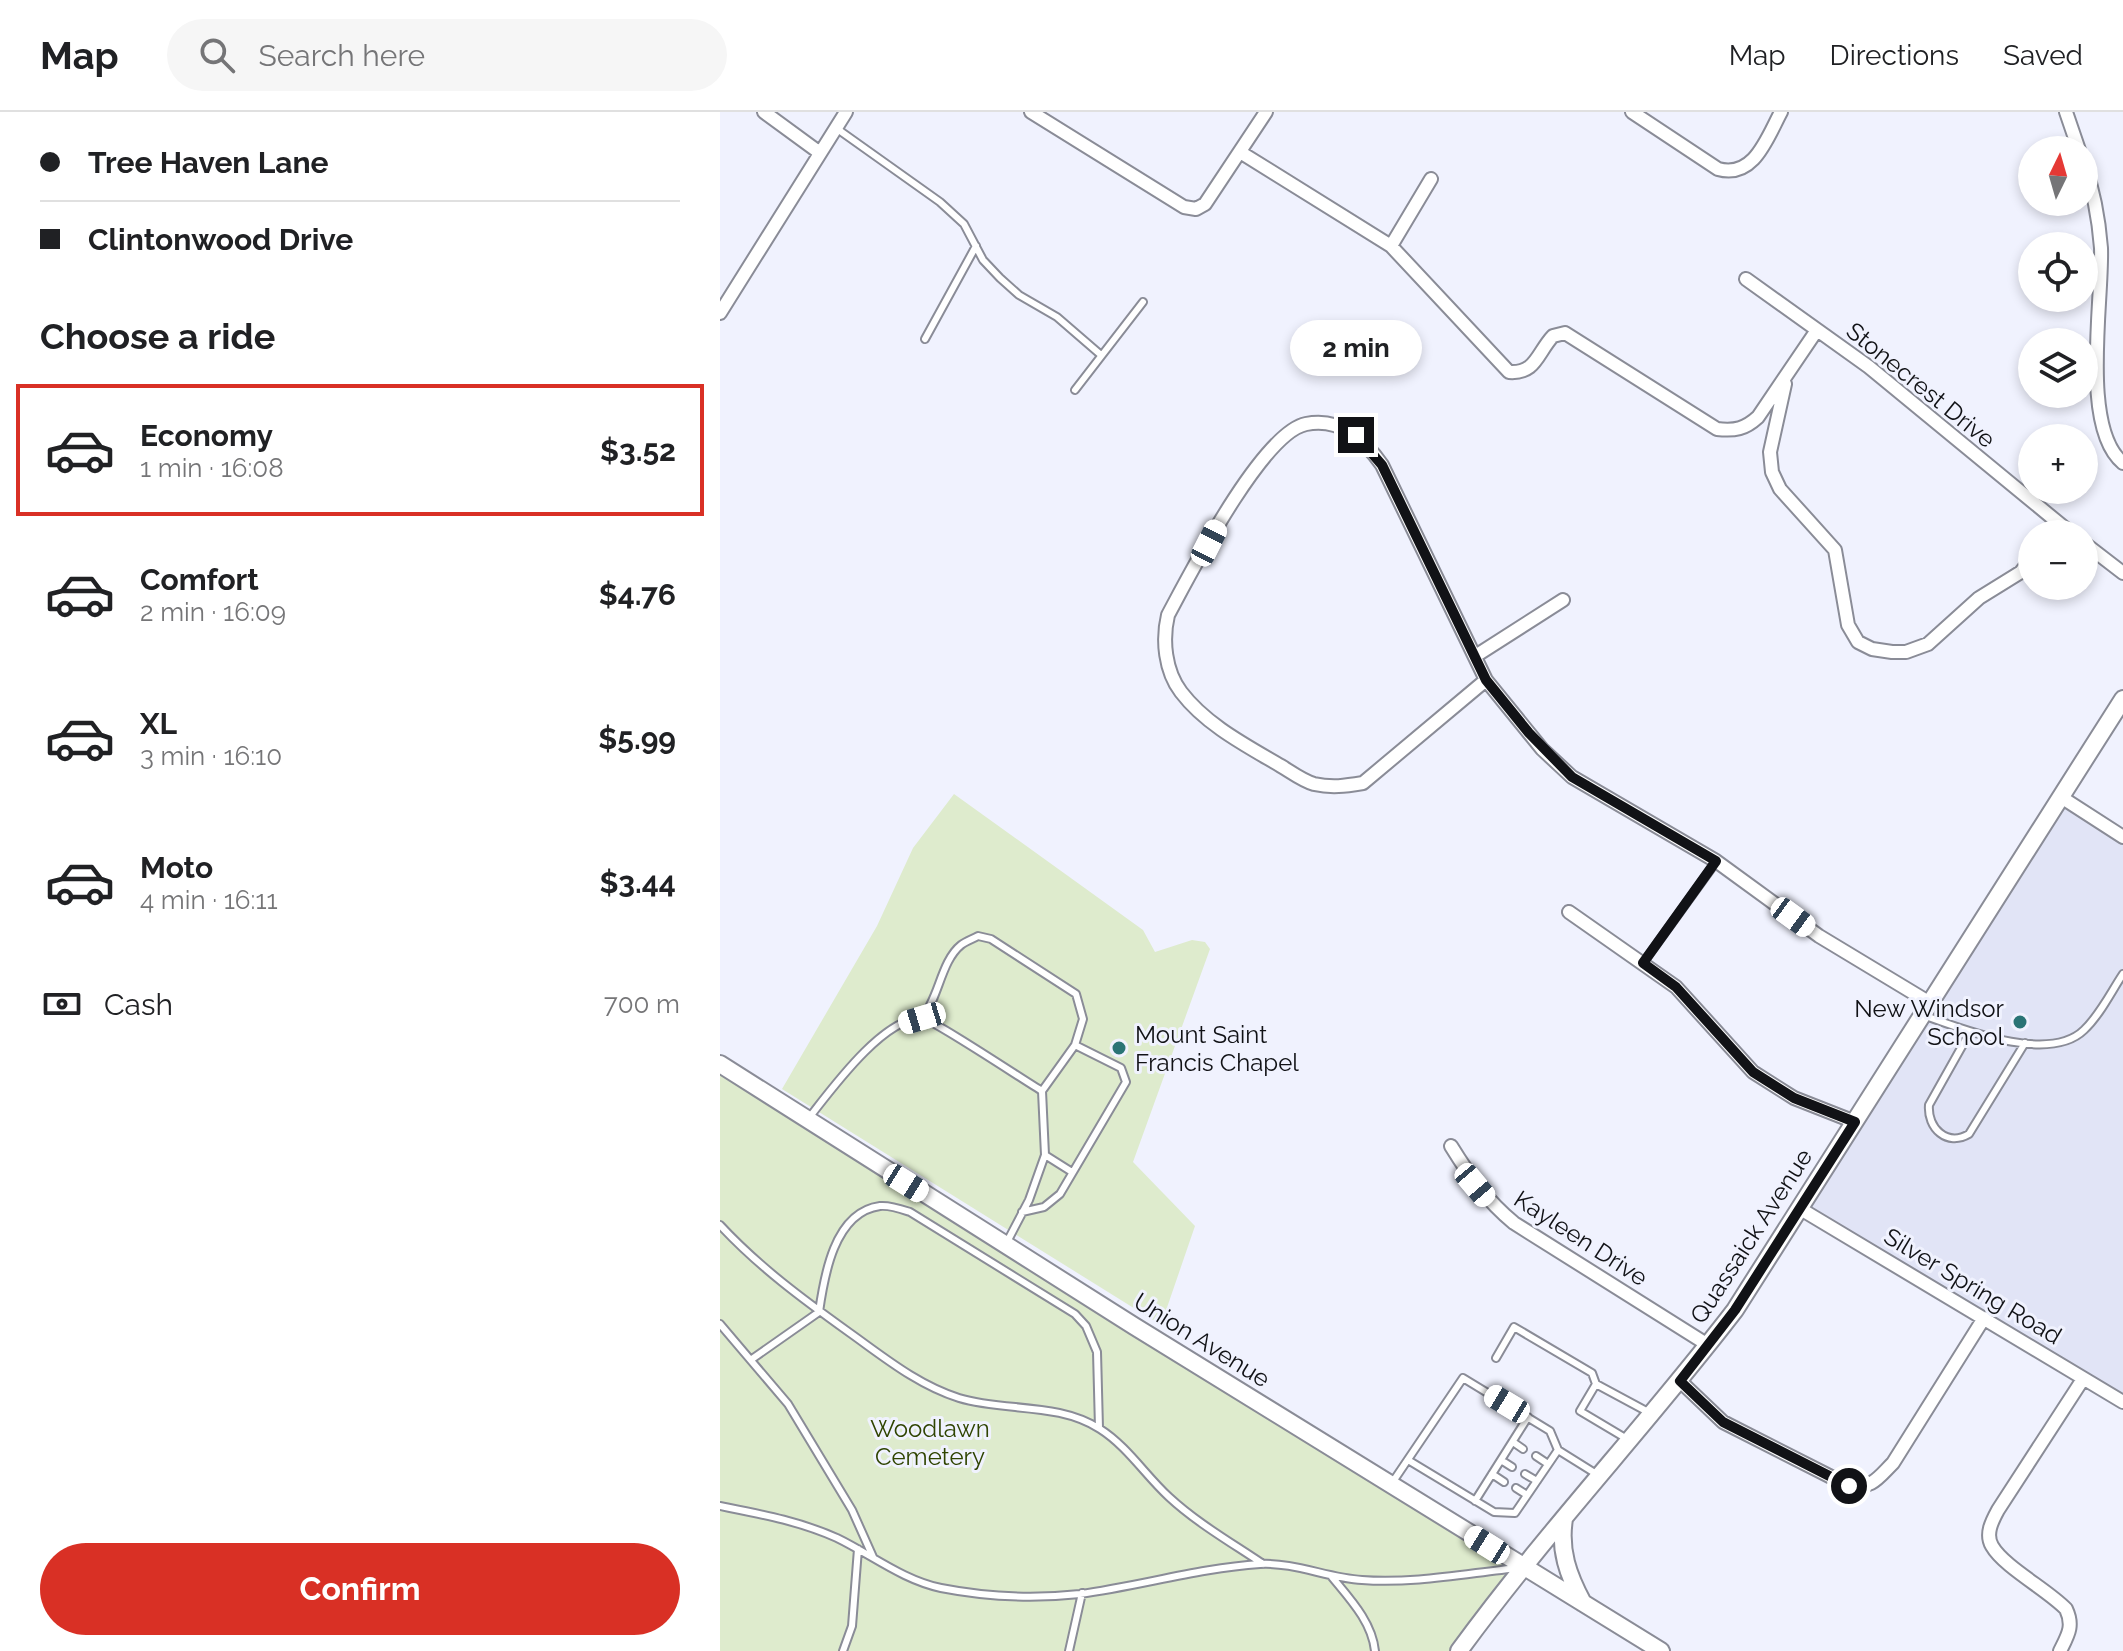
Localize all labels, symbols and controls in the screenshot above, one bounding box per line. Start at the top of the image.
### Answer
search box [167,19,727,91]
text: Map [40,33,119,78]
icon: search [195,33,239,77]
text: Search here [259,38,425,73]
text: Map [1729,39,1786,72]
text: Directions [1830,39,1959,72]
text: Saved [2003,39,2083,72]
north arrow [2018,136,2098,216]
map controls [2018,136,2098,600]
text: Tree Haven Lane [88,145,329,180]
text: Clintonwood Drive [88,222,353,257]
button: locate [2018,232,2098,312]
text: Choose a ride [40,315,275,357]
street label: Stonecrest Drive [1841,316,2001,454]
callout: 2 min [1290,319,1422,375]
button: layers [2018,328,2098,408]
text: 2 min [1322,333,1390,363]
icon: car [44,414,116,486]
route end [1338,417,1374,453]
text: Economy [140,418,273,453]
button: + [2018,424,2098,504]
text: $3.52 [600,433,676,468]
text: 1 min · 16:08 [140,453,284,483]
car [1187,516,1231,570]
button: − [2018,520,2098,600]
icon: car [44,558,116,630]
text: Comfort [140,562,259,597]
text: $4.76 [599,577,676,612]
text: 2 min · 16:09 [140,597,286,627]
icon: car [44,702,116,774]
text: XL [140,706,177,741]
text: $5.99 [598,721,676,756]
text: 3 min · 16:10 [140,741,282,771]
icon: car [44,846,116,918]
text: Moto [140,850,213,885]
text: $3.44 [599,865,676,900]
text: 4 min · 16:11 [140,885,278,915]
car [1767,893,1819,941]
icon: cash [40,982,84,1026]
text: Cash [104,987,173,1022]
text: 700 m [604,989,680,1019]
place label: New Windsor School [1854,994,2005,1051]
car [896,1000,948,1036]
marker: New Windsor School [2011,1013,2029,1031]
place label: Mount Saint Francis Chapel [1135,1020,1299,1077]
marker: Mount Saint Francis Chapel [1110,1039,1128,1057]
street label: Quassaick Avenue [1684,1143,1818,1329]
car [1450,1159,1500,1211]
car [879,1160,933,1206]
street label: Kayleen Drive [1509,1184,1653,1292]
street label: Silver Spring Road [1879,1222,2067,1350]
street label: Union Avenue [1129,1287,1275,1393]
car [1480,1381,1534,1427]
park label: Woodlawn Cemetery [870,1414,990,1471]
route start [1831,1468,1867,1504]
car [1460,1522,1514,1568]
button: Confirm [40,1543,680,1635]

